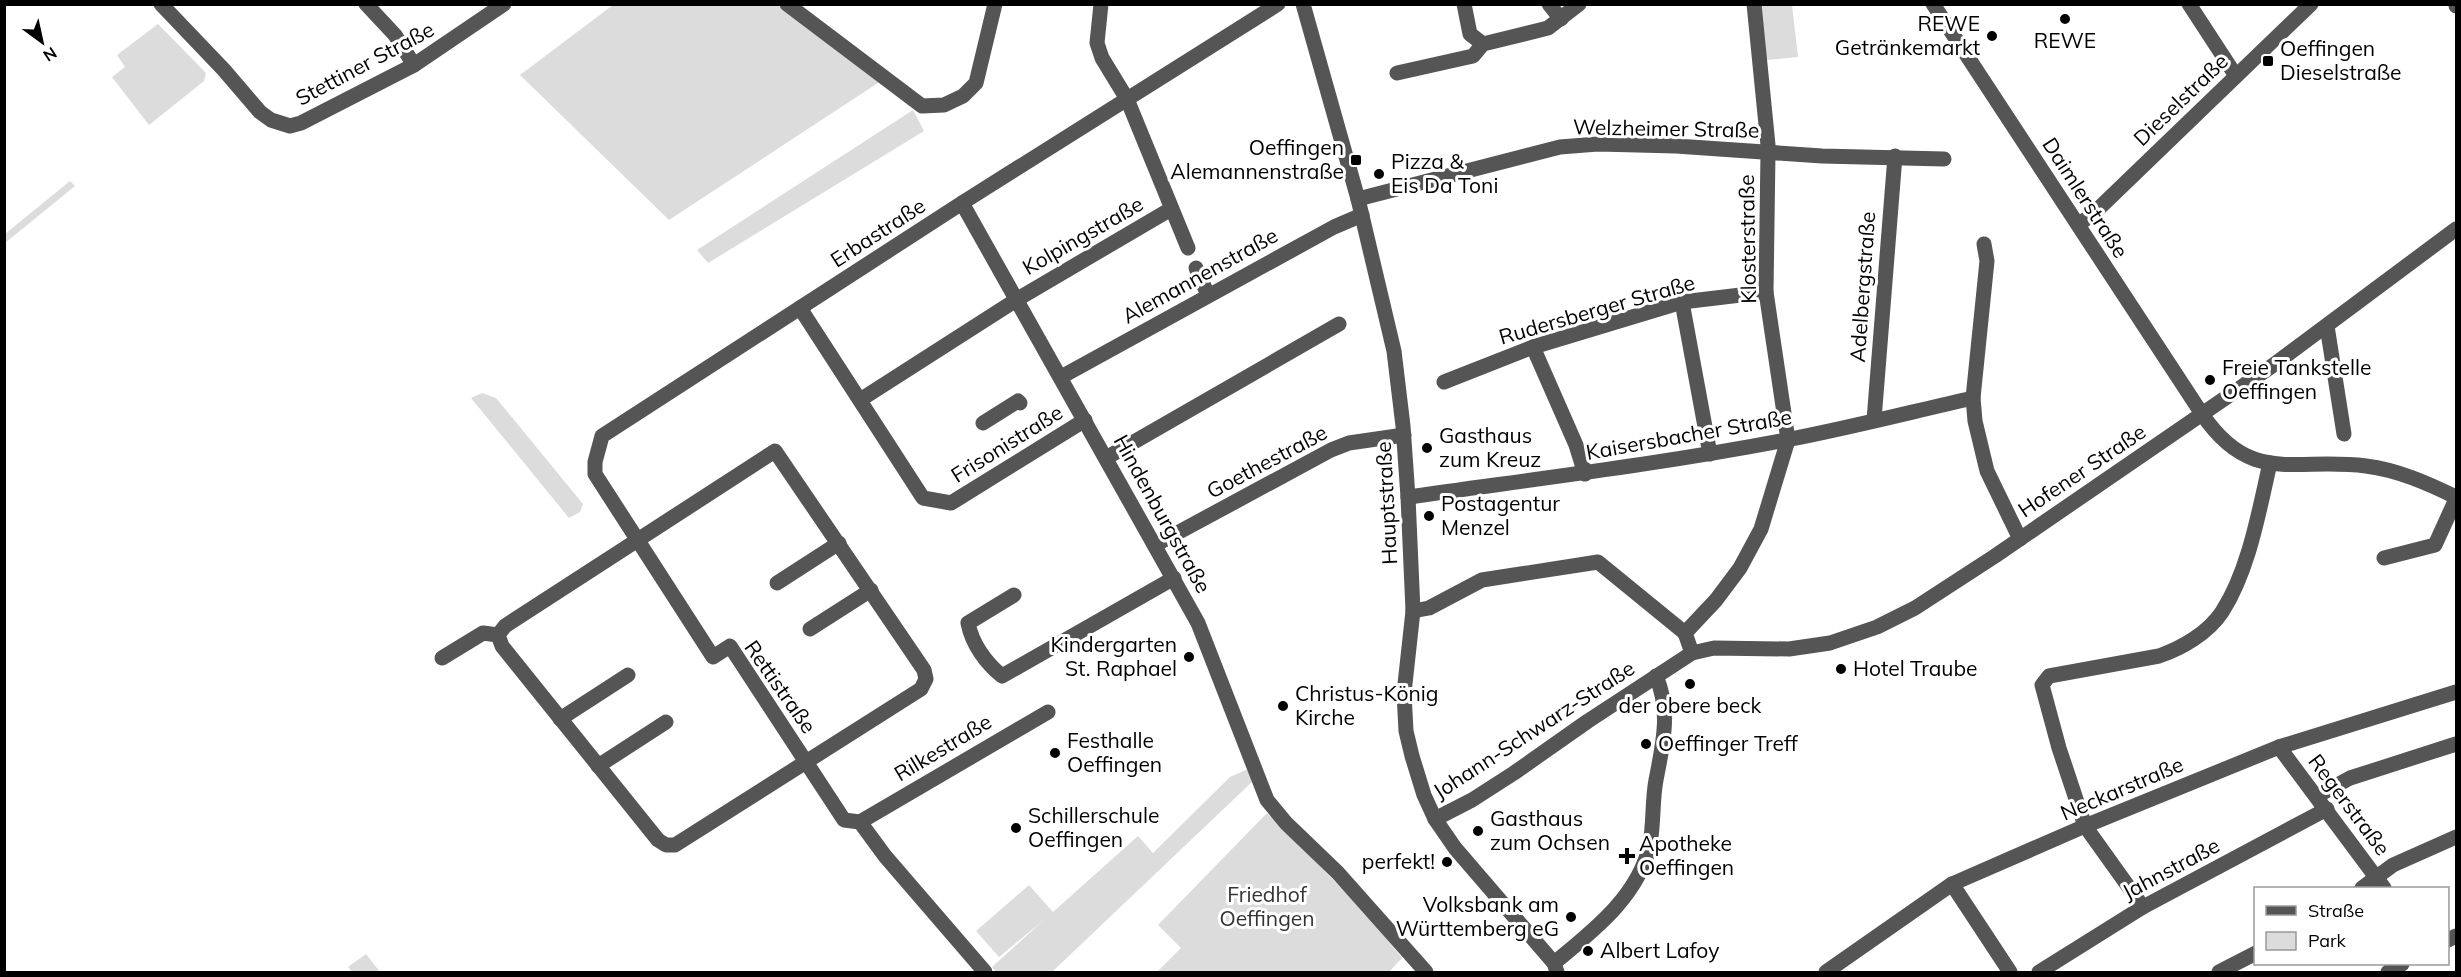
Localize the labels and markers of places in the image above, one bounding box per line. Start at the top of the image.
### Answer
place label: REWE Getränkemarkt [1835,10,1980,60]
marker: REWE [2058,12,2072,26]
place label: REWE [2034,27,2096,53]
marker: REWE Getränkemarkt [1985,29,1999,43]
place label: Oeffingen Dieselstraße [2280,35,2401,85]
marker: Oeffingen Dieselstraße [2261,54,2275,68]
place label: Oeffingen Alemannenstraße [1170,134,1344,184]
place label: Pizza & Eis Da Toni [1391,148,1498,198]
marker: Oeffingen Alemannenstraße [1349,153,1363,167]
marker: Pizza & Eis Da Toni [1372,167,1386,181]
place label: Freie Tankstelle Oeffingen [2222,354,2371,404]
marker: Freie Tankstelle Oeffingen [2203,373,2217,387]
place label: Gasthaus zum Kreuz [1439,422,1541,472]
marker: Gasthaus zum Kreuz [1420,441,1434,455]
place label: Postagentur Menzel [1441,490,1560,540]
marker: Postagentur Menzel [1422,509,1436,523]
place label: Kindergarten St. Raphael [1050,631,1177,681]
marker: Kindergarten St. Raphael [1182,650,1196,664]
place label: Hotel Traube [1853,655,1977,681]
marker: Hotel Traube [1834,662,1848,676]
marker: der obere beck [1683,677,1697,691]
place label: Christus-König Kirche [1295,680,1439,730]
place label: der obere beck [1619,692,1762,718]
marker: Christus-König Kirche [1276,699,1290,713]
place label: Festhalle Oeffingen [1067,727,1162,777]
place label: Oeffinger Treff [1658,730,1799,756]
marker: Oeffinger Treff [1639,737,1653,751]
marker: Festhalle Oeffingen [1048,746,1062,760]
place label: Schillerschule Oeffingen [1028,802,1159,852]
place label: Gasthaus zum Ochsen [1490,805,1610,855]
marker: Schillerschule Oeffingen [1009,821,1023,835]
marker: Gasthaus zum Ochsen [1471,824,1485,838]
place label: Apotheke Oeffingen [1639,830,1734,880]
place label: perfekt! [1362,848,1435,874]
marker: Apotheke Oeffingen [1620,849,1634,863]
marker: perfekt! [1440,855,1454,869]
place label: Volksbank am Württemberg eG [1396,891,1559,941]
marker: Volksbank am Württemberg eG [1564,910,1578,924]
place label: Albert Lafoy [1600,937,1719,963]
marker: Albert Lafoy [1581,944,1595,958]

